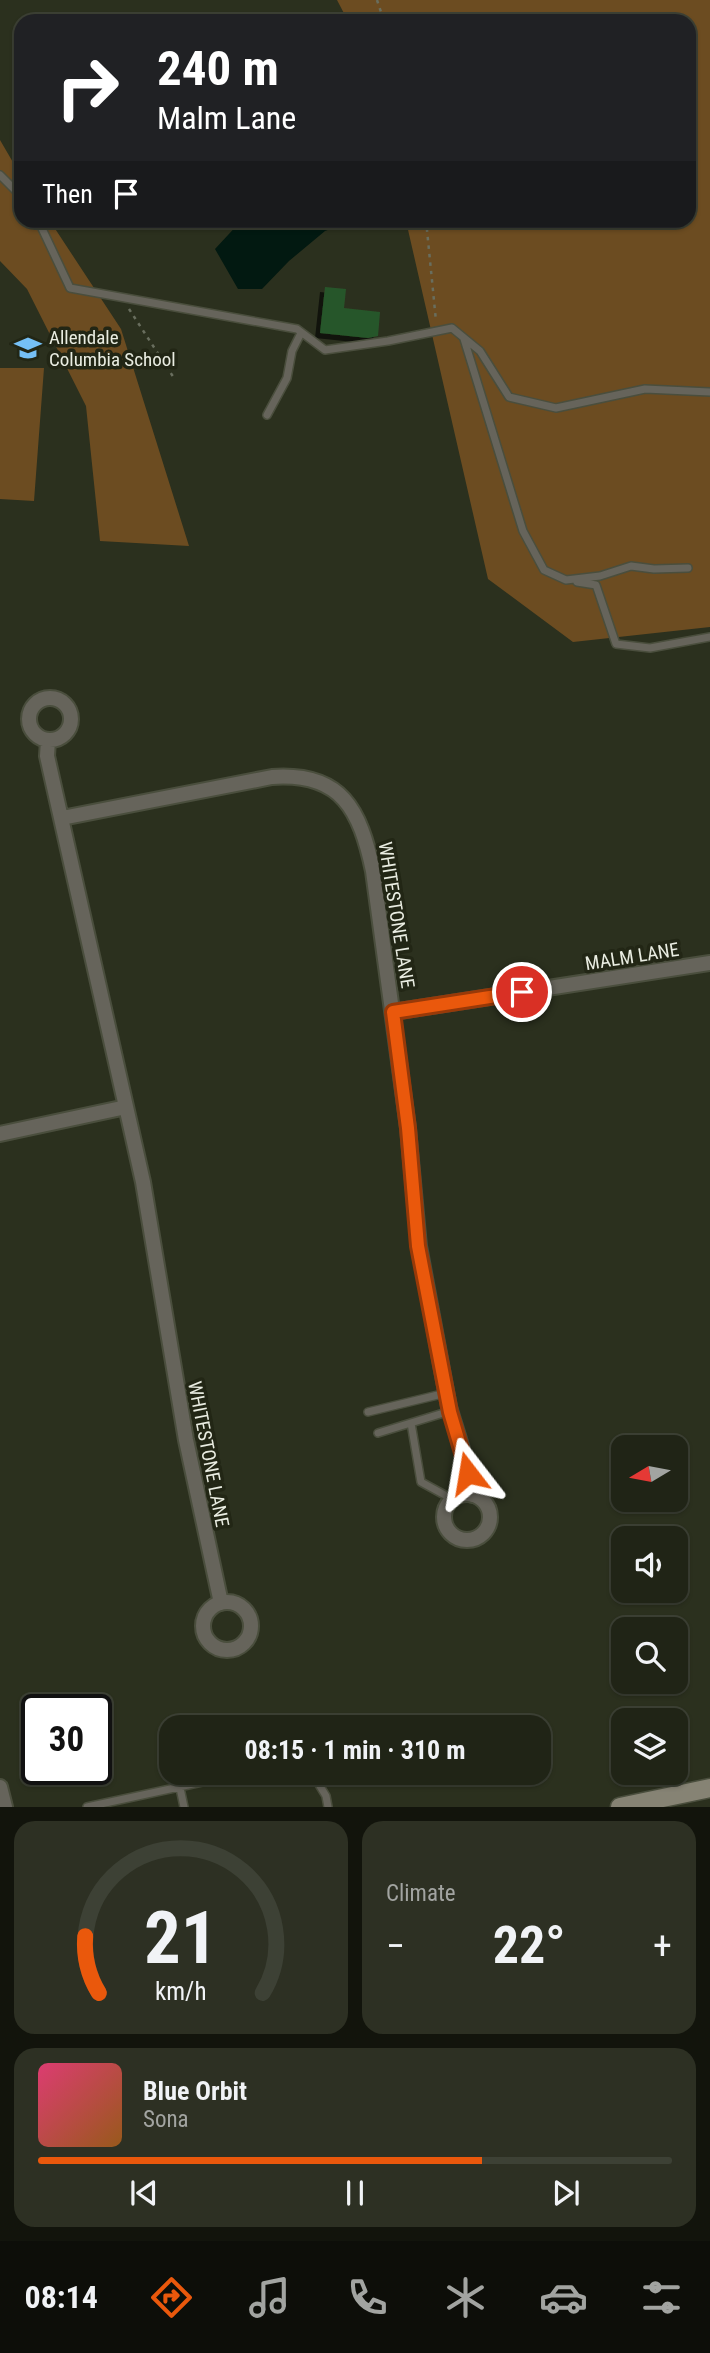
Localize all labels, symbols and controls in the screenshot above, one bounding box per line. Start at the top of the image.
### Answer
text: 240 m [157,40,279,97]
icon: right [42,42,133,133]
text: Malm Lane [157,99,296,137]
icon: arrive [107,175,145,213]
text: Then [42,179,93,209]
place label: Allendale Columbia School [49,326,176,371]
school or university icon: Allendale Columbia School [13,333,43,363]
street label: WHITESTONE LANE [374,840,419,990]
street label: MALM LANE [584,938,681,975]
pin [492,962,552,1022]
icon: arrive [503,973,541,1011]
street label: WHITESTONE LANE [183,1379,234,1529]
north arrow [611,1435,688,1512]
map controls [611,1435,688,1785]
position arrow [431,1436,505,1510]
button: sound [611,1526,688,1603]
button: search [611,1617,688,1694]
speed limit sign: 30 [21,1694,112,1785]
button: layers [611,1708,688,1785]
text: 08:15 · 1 min · 310 m [245,1735,465,1765]
text: Climate [386,1880,456,1907]
text: 21 [144,1896,218,1982]
text: 22° [493,1915,565,1976]
text: − [386,1924,405,1968]
text: + [653,1924,672,1968]
text: km/h [155,1977,207,2006]
text: Blue Orbit [143,2076,247,2106]
text: Sona [143,2106,189,2133]
icon: previous [125,2174,163,2212]
icon: pause [336,2174,374,2212]
icon: next [547,2174,585,2212]
icon: directions [147,2273,196,2322]
icon: music [245,2273,294,2322]
icon: phone [343,2273,392,2322]
icon: climate [441,2273,490,2322]
icon: car [539,2273,588,2322]
icon: filters [637,2273,686,2322]
text: 08:14 [24,2278,98,2316]

